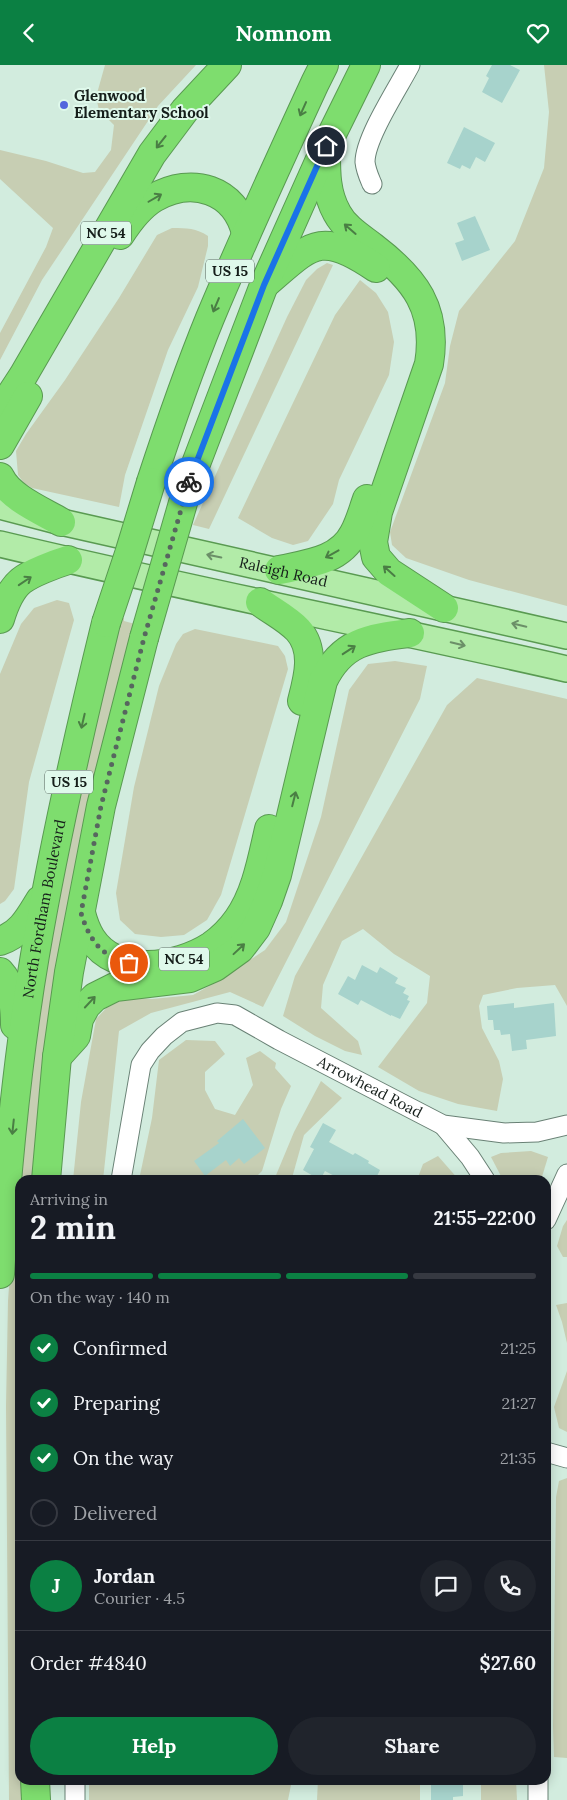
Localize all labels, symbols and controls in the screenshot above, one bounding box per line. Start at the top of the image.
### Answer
icon: back [15,19,43,47]
text: Nomnom [236,19,331,47]
icon: heart [524,19,552,47]
place label: Glenwood Elementary School [74,86,209,122]
marker: Glenwood Elementary School [58,99,70,111]
one-way arrow [298,101,307,116]
pin [305,125,347,167]
icon: home [312,132,340,160]
one-way arrow [156,135,166,149]
one-way arrow [148,193,162,203]
road number: NC 54 [81,221,131,245]
one-way arrow [344,223,357,234]
road number: US 15 [206,260,254,283]
one-way arrow [210,297,220,312]
courier [164,457,214,507]
icon: bike [175,468,203,496]
one-way arrow [325,549,340,559]
one-way arrow [207,551,223,560]
street label: Raleigh Road [237,552,330,591]
one-way arrow [383,565,396,577]
one-way arrow [18,575,32,586]
one-way arrow [512,620,528,629]
one-way arrow [450,640,466,649]
one-way arrow [341,644,355,654]
one-way arrow [78,712,87,728]
road number: US 15 [45,771,93,794]
one-way arrow [290,791,299,807]
street label: North Fordham Boulevard [18,818,70,1000]
pin [108,942,150,984]
one-way arrow [232,943,245,955]
road number: NC 54 [159,947,209,971]
icon: bag [115,949,143,977]
one-way arrow [85,996,96,1009]
street label: Arrowhead Road [314,1051,426,1122]
one-way arrow [8,1119,17,1135]
text: Arriving in [30,1189,108,1209]
text: 21:55–22:00 [434,1206,536,1230]
text: 2 min [30,1207,116,1248]
text: On the way · 140 m [30,1287,170,1307]
icon: check [30,1334,58,1362]
text: Confirmed [73,1336,168,1360]
text: 21:25 [500,1338,536,1358]
icon: check [30,1389,58,1417]
text: Preparing [73,1391,160,1415]
text: 21:27 [502,1393,536,1413]
icon: check [30,1444,58,1472]
text: On the way [73,1446,173,1470]
text: 21:35 [500,1448,536,1468]
text: Delivered [73,1501,157,1525]
button: chat [420,1560,472,1612]
button: phone [484,1560,536,1612]
text: Jordan [94,1564,155,1588]
text: J [52,1574,60,1598]
text: Courier · 4.5 [94,1588,185,1608]
text: Order #4840 [30,1651,147,1675]
text: $27.60 [480,1651,536,1675]
button: Help [30,1717,278,1775]
button: Share [288,1717,536,1775]

